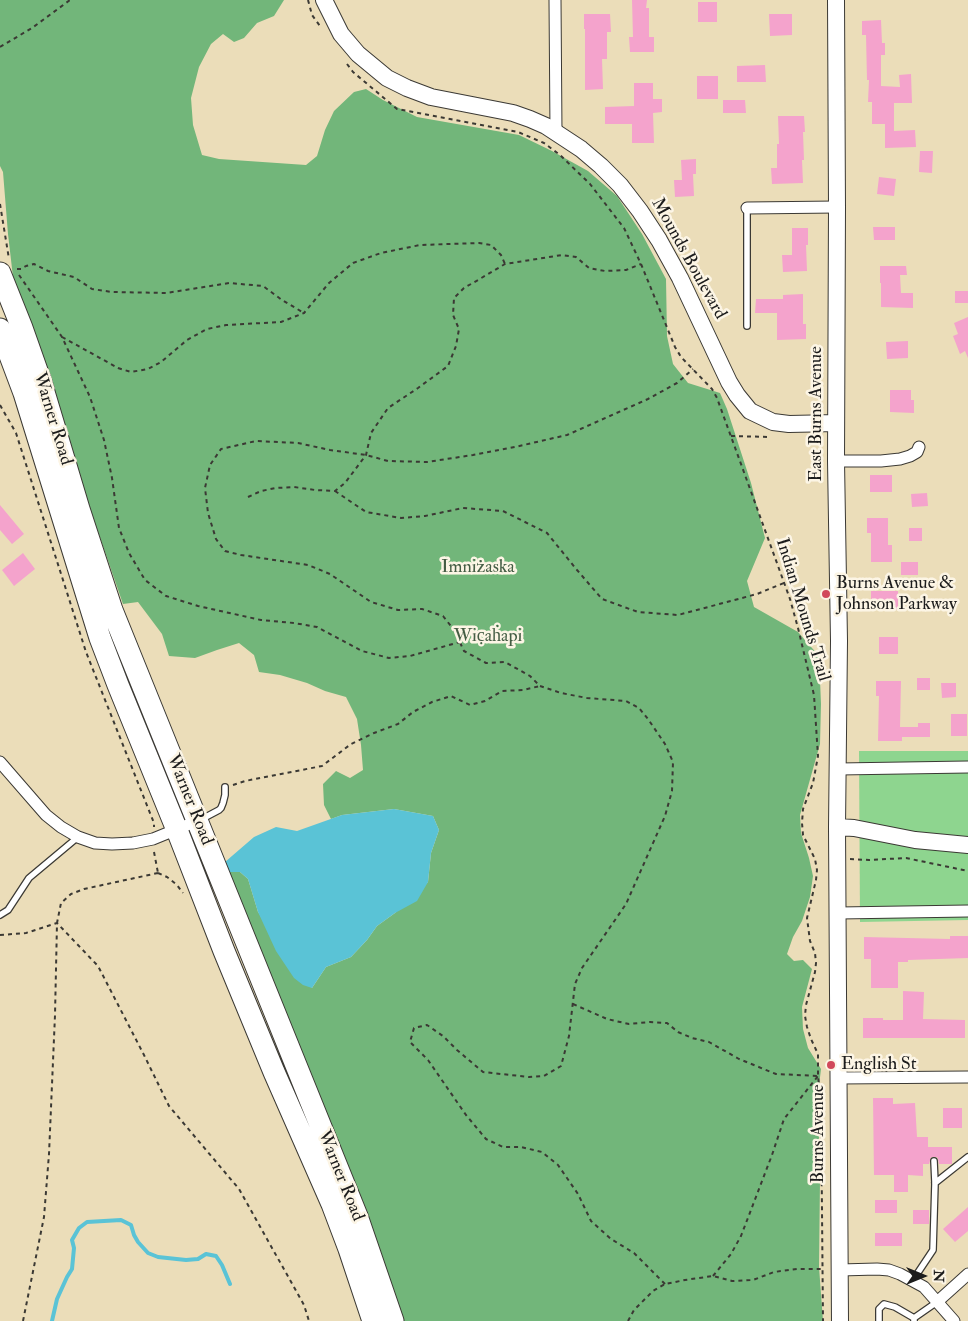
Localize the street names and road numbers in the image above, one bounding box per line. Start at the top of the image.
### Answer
street label: Mounds Boulevard [646,195,730,323]
street label: East Burns Avenue [806,346,828,482]
street label: Warner Road [28,370,76,468]
street label: Indian Mounds Trail [770,536,834,684]
street label: Warner Road [161,752,217,848]
street label: Burns Avenue [808,1084,830,1184]
street label: Warner Road [312,1128,368,1224]

